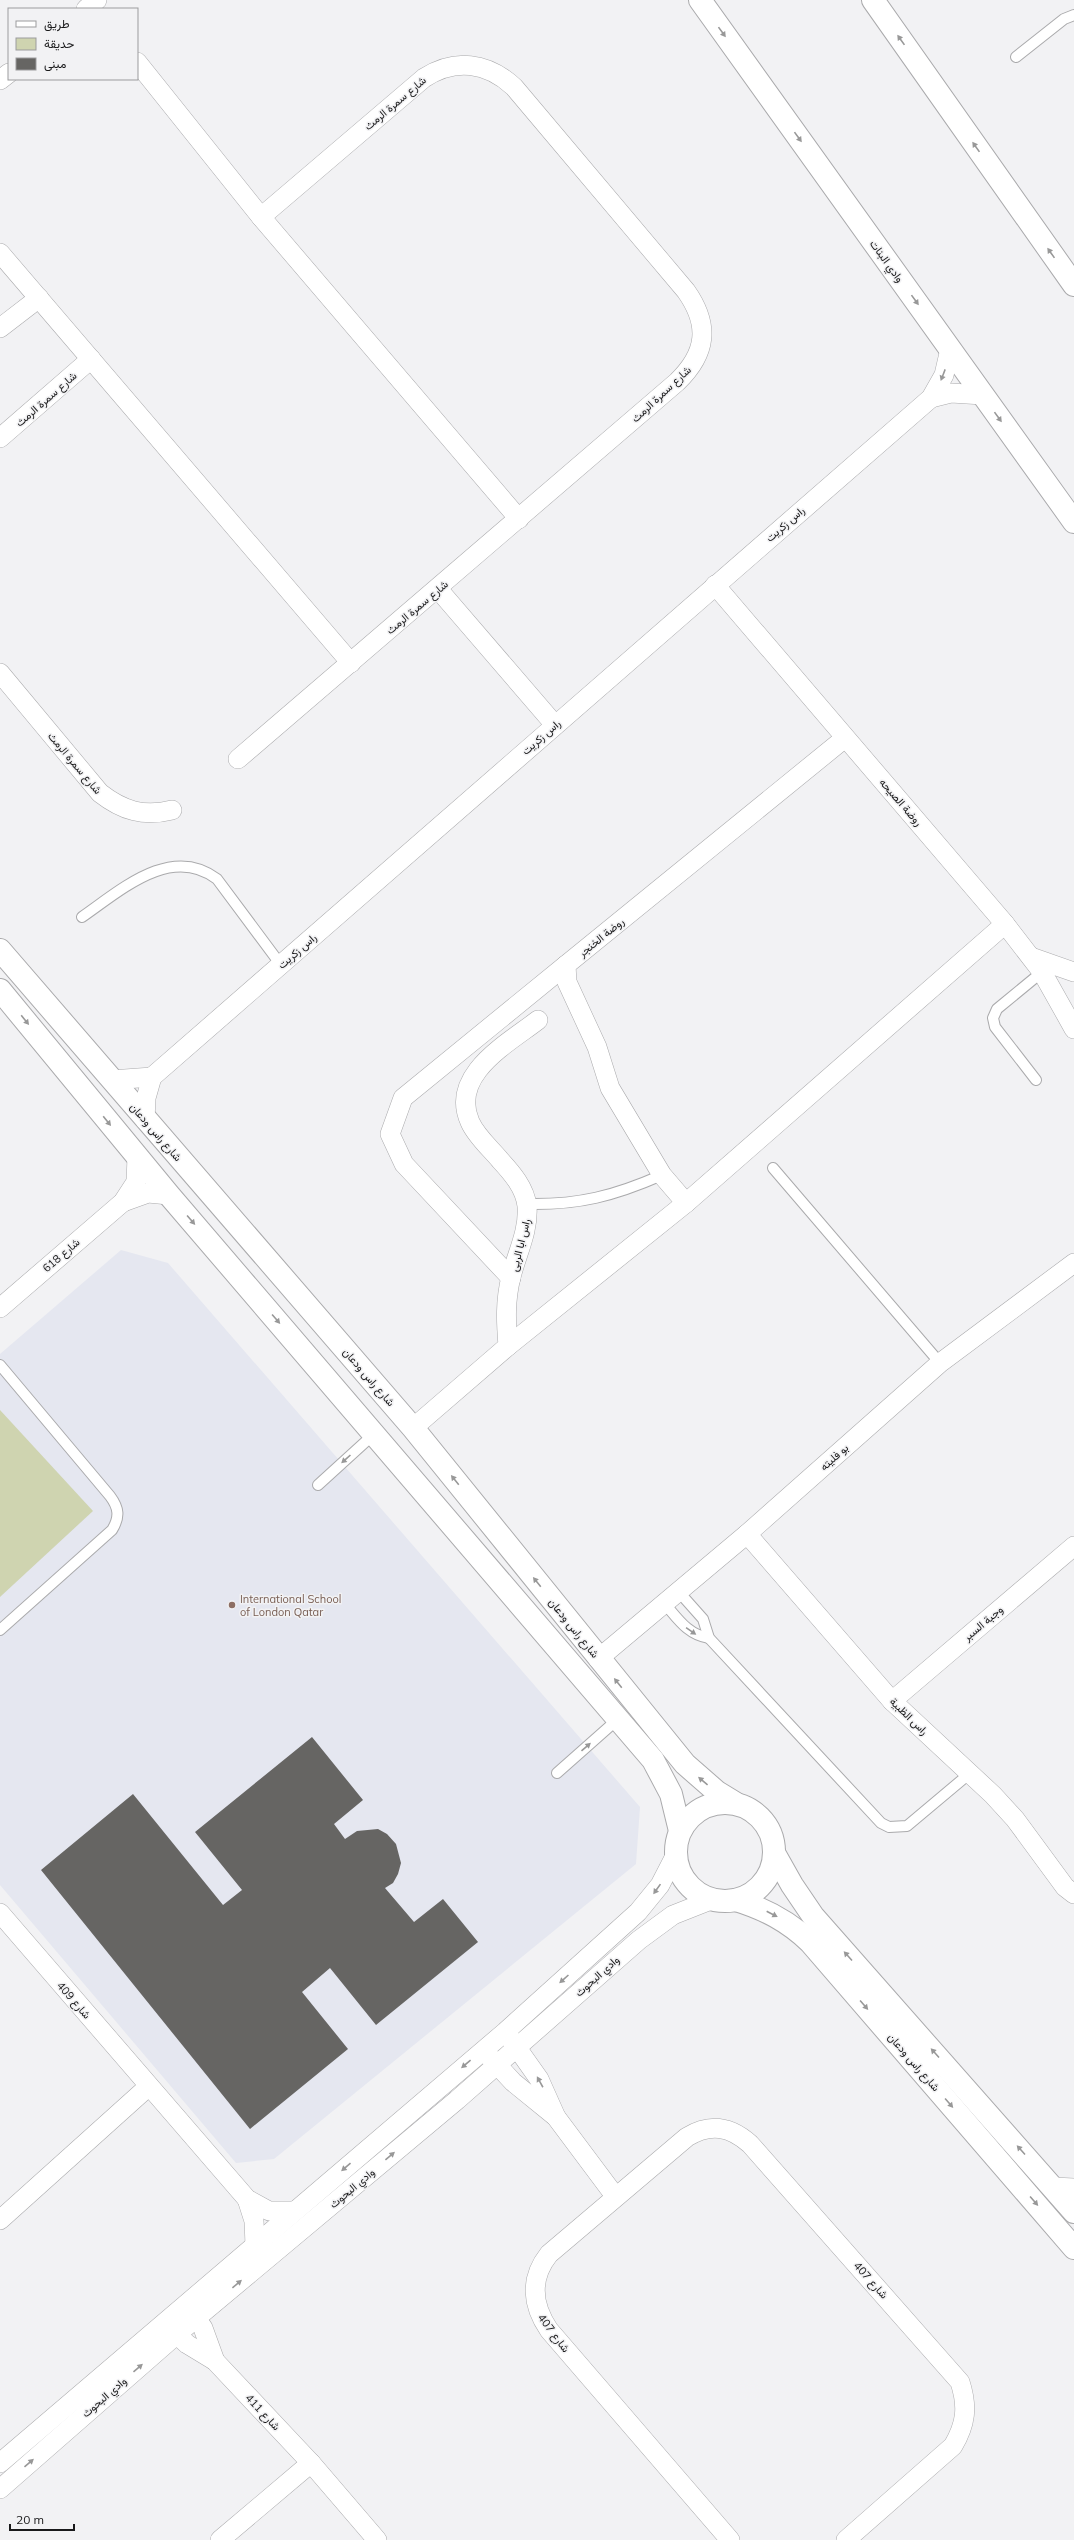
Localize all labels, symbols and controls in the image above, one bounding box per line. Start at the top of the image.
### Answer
legend [8,8,138,80]
text: طريق [44,16,70,32]
one-way arrow [718,26,727,37]
one-way arrow [897,35,905,46]
text: حديقة [44,36,74,51]
text: مبنى [44,56,66,72]
street label: شارع سمرة الرمث [361,73,430,134]
one-way arrow [794,132,802,143]
one-way arrow [972,142,980,152]
street label: وادي البنات [864,237,907,287]
one-way arrow [1047,248,1055,258]
one-way arrow [911,295,919,305]
street label: شارع سمرة الرمث [628,363,695,426]
street label: شارع سمرة الرمث [13,368,80,430]
one-way arrow [940,369,946,381]
one-way arrow [994,412,1002,422]
street label: راس زكريت [763,503,807,545]
street label: شارع سمرة الرمث [383,577,452,638]
street label: راس زكريت [519,716,563,758]
street label: شارع سمرة الرمث [44,729,105,798]
street label: روضة الصيحه [876,775,926,829]
street label: روضة الخنجر [574,914,627,960]
street label: راس زكريت [275,930,319,972]
one-way arrow [20,1015,29,1026]
street label: شارع راس ودعان [126,1100,185,1165]
one-way arrow [103,1115,112,1126]
one-way arrow [186,1216,195,1225]
street label: راس ابا الربى [507,1217,533,1273]
street label: شارع 618 [39,1235,83,1276]
one-way arrow [271,1314,280,1324]
street label: شارع راس ودعان [339,1345,398,1410]
street label: بو فليته [817,1441,851,1473]
one-way arrow [341,1455,351,1464]
one-way arrow [451,1475,460,1486]
one-way arrow [532,1576,541,1587]
place label: International School of London Qatar [240,1592,341,1619]
street label: شارع راس ودعان [545,1595,603,1662]
marker: International School of London Qatar [227,1600,237,1610]
street label: وجبة السبر [959,1602,1006,1644]
one-way arrow [686,1627,696,1635]
one-way arrow [613,1678,622,1689]
street label: راس الظبية [887,1694,931,1738]
one-way arrow [581,1742,591,1752]
one-way arrow [698,1777,708,1785]
one-way arrow [653,1884,661,1894]
one-way arrow [766,1911,778,1917]
one-way arrow [843,1951,853,1961]
street label: وادي البحوث [572,1952,624,2002]
one-way arrow [559,1974,569,1983]
street label: شارع 409 [53,1978,94,2022]
one-way arrow [860,1999,869,2010]
street label: شارع راس ودعان [884,2030,943,2095]
one-way arrow [930,2048,939,2058]
one-way arrow [461,2060,472,2069]
one-way arrow [537,2076,544,2088]
one-way arrow [944,2098,954,2108]
one-way arrow [1017,2145,1026,2155]
one-way arrow [385,2151,396,2160]
one-way arrow [341,2163,352,2172]
street label: وادي البحوث [326,2165,380,2213]
one-way arrow [1029,2197,1038,2206]
street label: شارع 407 [850,2259,891,2302]
one-way arrow [232,2280,242,2289]
street label: شارع 407 [534,2311,573,2356]
one-way arrow [132,2364,143,2373]
street label: وادي البحوث [79,2374,131,2423]
street label: شارع 411 [242,2391,284,2434]
one-way arrow [25,2459,34,2468]
scale bar [10,2506,74,2532]
text: 20 m [16,2512,44,2527]

